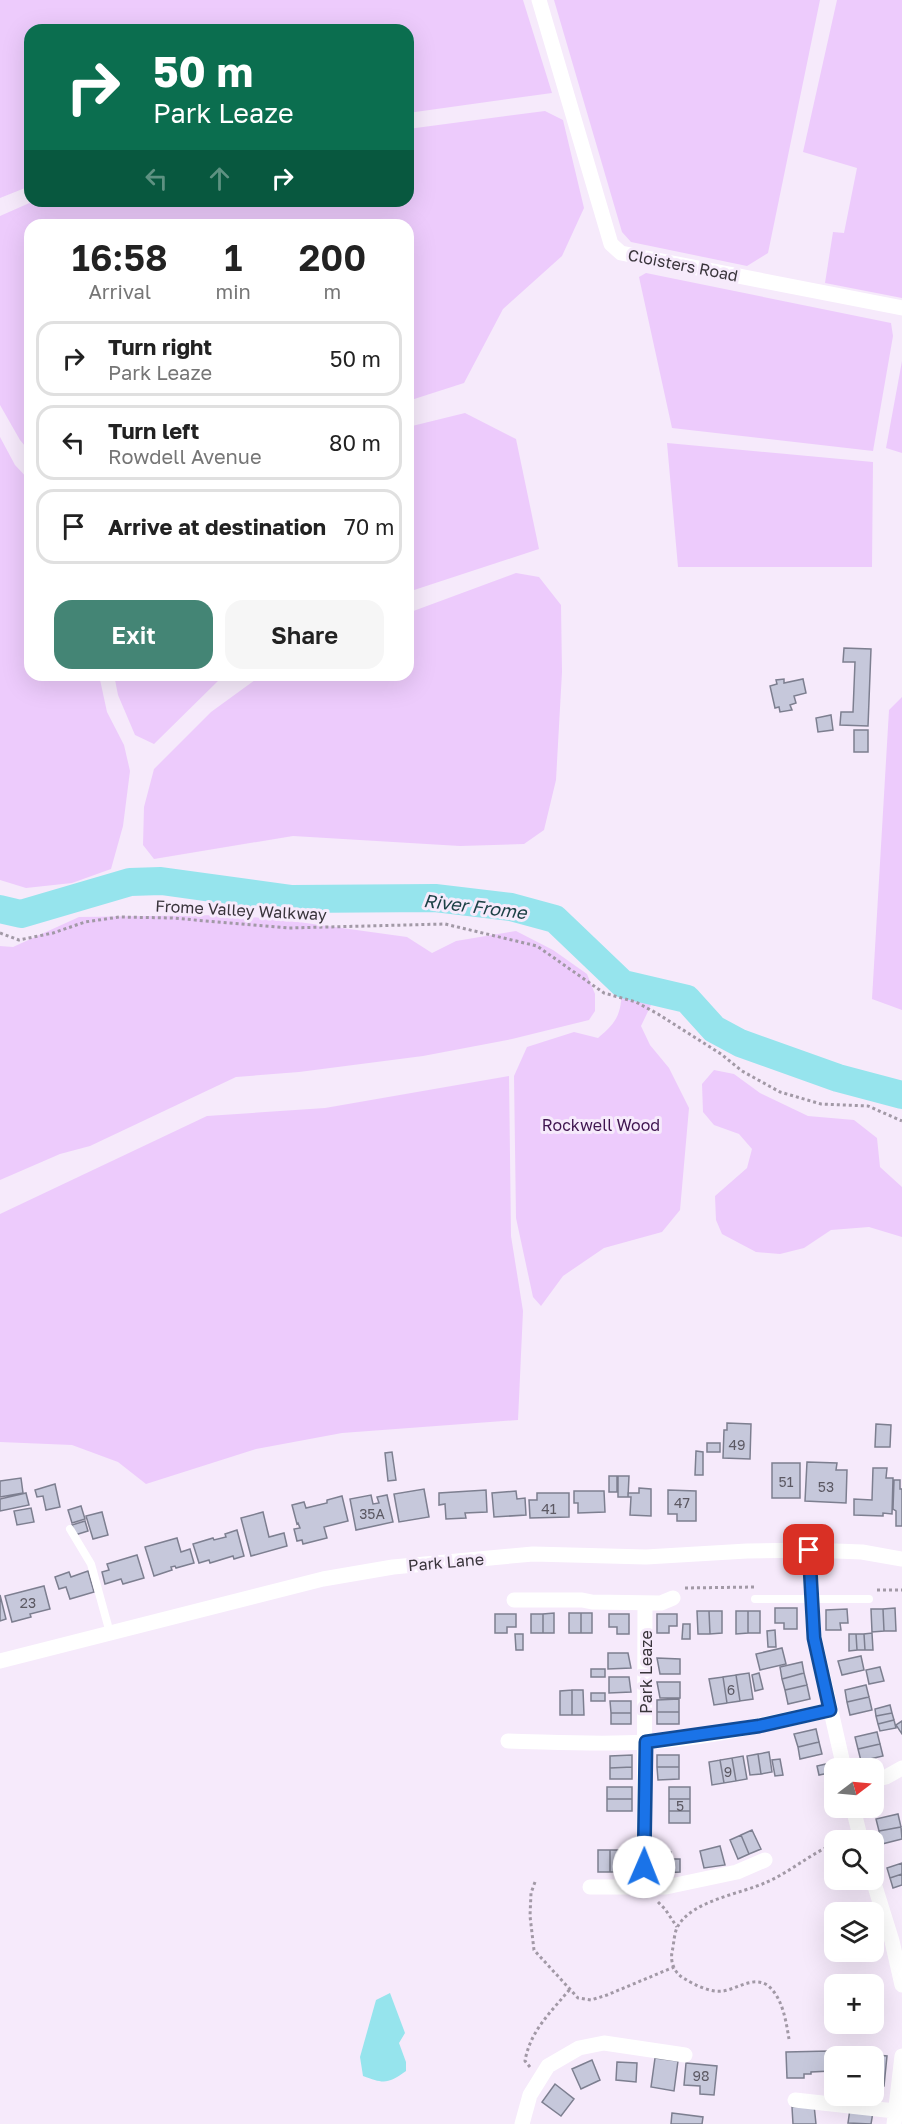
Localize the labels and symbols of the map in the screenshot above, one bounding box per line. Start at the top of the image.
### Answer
street label: Cloisters Road [626,245,740,285]
water label: River Frome [422,889,529,923]
street label: Frome Valley Walkway [155,896,327,924]
park label: Rockwell Wood [542,1115,660,1135]
house number: 49 [728,1436,746,1453]
house number: 51 [779,1473,794,1490]
house number: 53 [818,1478,834,1495]
house number: 47 [674,1494,690,1511]
house number: 41 [541,1500,557,1517]
house number: 35A [359,1505,385,1522]
pin [783,1524,834,1575]
street label: Park Lane [407,1549,485,1575]
house number: 23 [20,1594,36,1611]
street label: Park Leaze [636,1630,656,1714]
house number: 6 [727,1681,735,1698]
north arrow [824,1758,884,1818]
house number: 9 [724,1763,732,1780]
house number: 5 [676,1797,684,1814]
position arrow [612,1835,676,1899]
house number: 98 [692,2067,710,2084]

